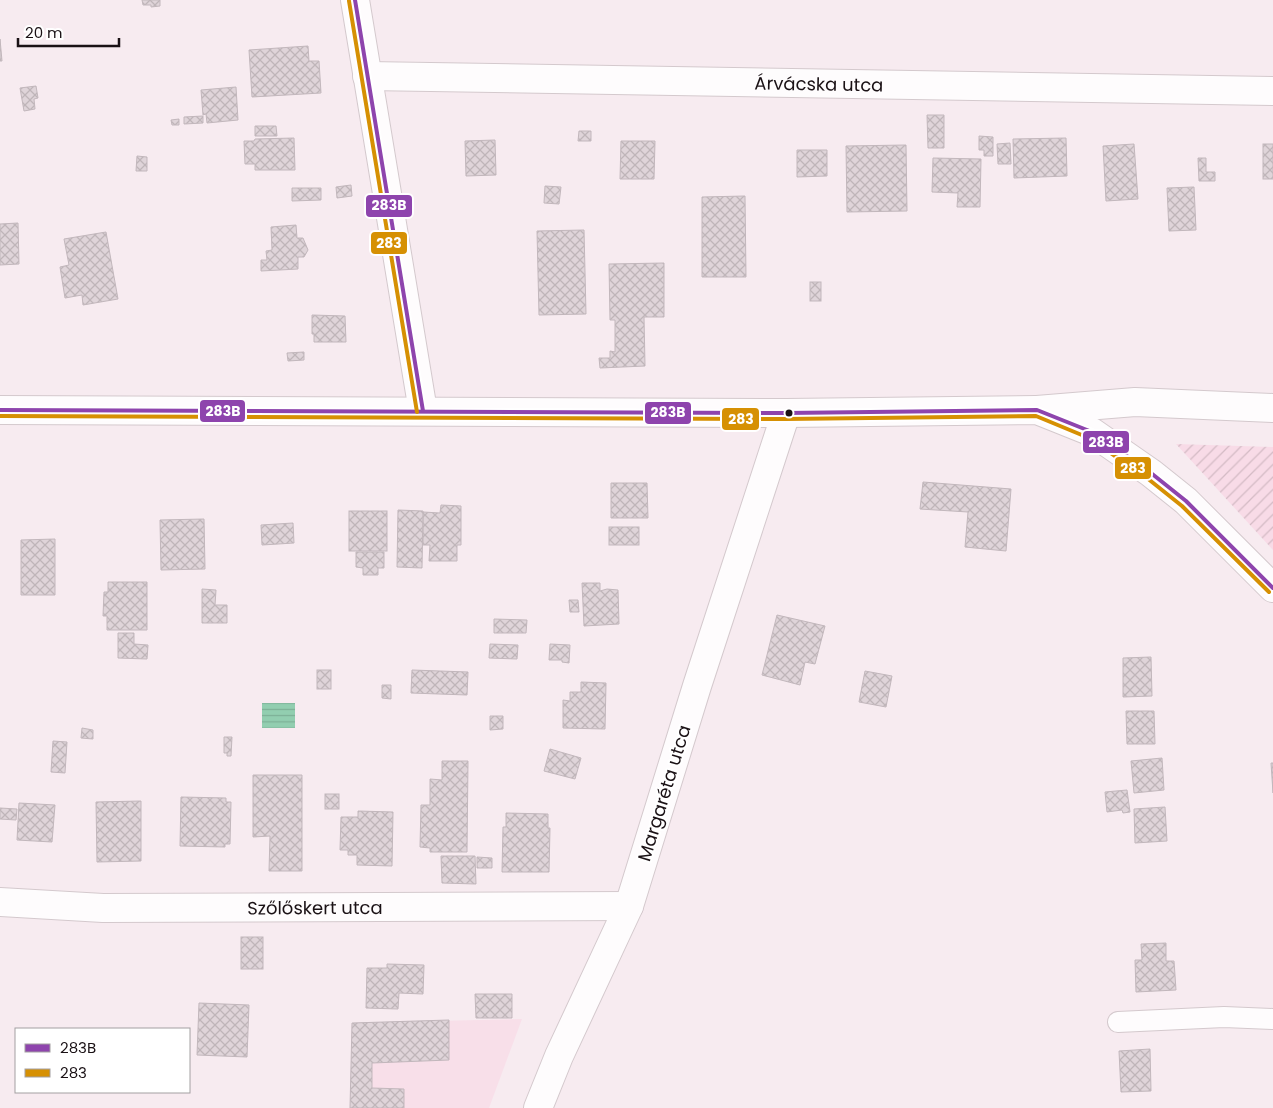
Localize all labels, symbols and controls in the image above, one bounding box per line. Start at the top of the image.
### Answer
scale bar [18,15,119,47]
text: 20 m [25,22,63,43]
street label: Árvácska utca [754,70,884,97]
line badge: 283B [365,194,413,218]
text: 283B [372,195,406,215]
line badge: 283 [370,231,408,255]
text: 283 [376,233,402,253]
line badge: 283B [199,399,246,423]
text: 283B [206,401,240,421]
line badge: 283B [644,401,692,425]
text: 283B [651,402,685,422]
line badge: 283 [721,407,760,431]
unlabelled marker [784,408,794,418]
text: 283 [728,409,754,429]
line badge: 283B [1082,430,1130,454]
text: 283B [1089,432,1123,452]
line badge: 283 [1114,456,1152,480]
text: 283 [1120,458,1146,478]
street label: Margaréta utca [631,722,697,864]
street label: Szőlőskert utca [247,894,383,920]
legend [15,1028,190,1093]
text: 283B [60,1037,96,1058]
text: 283 [60,1062,87,1083]

